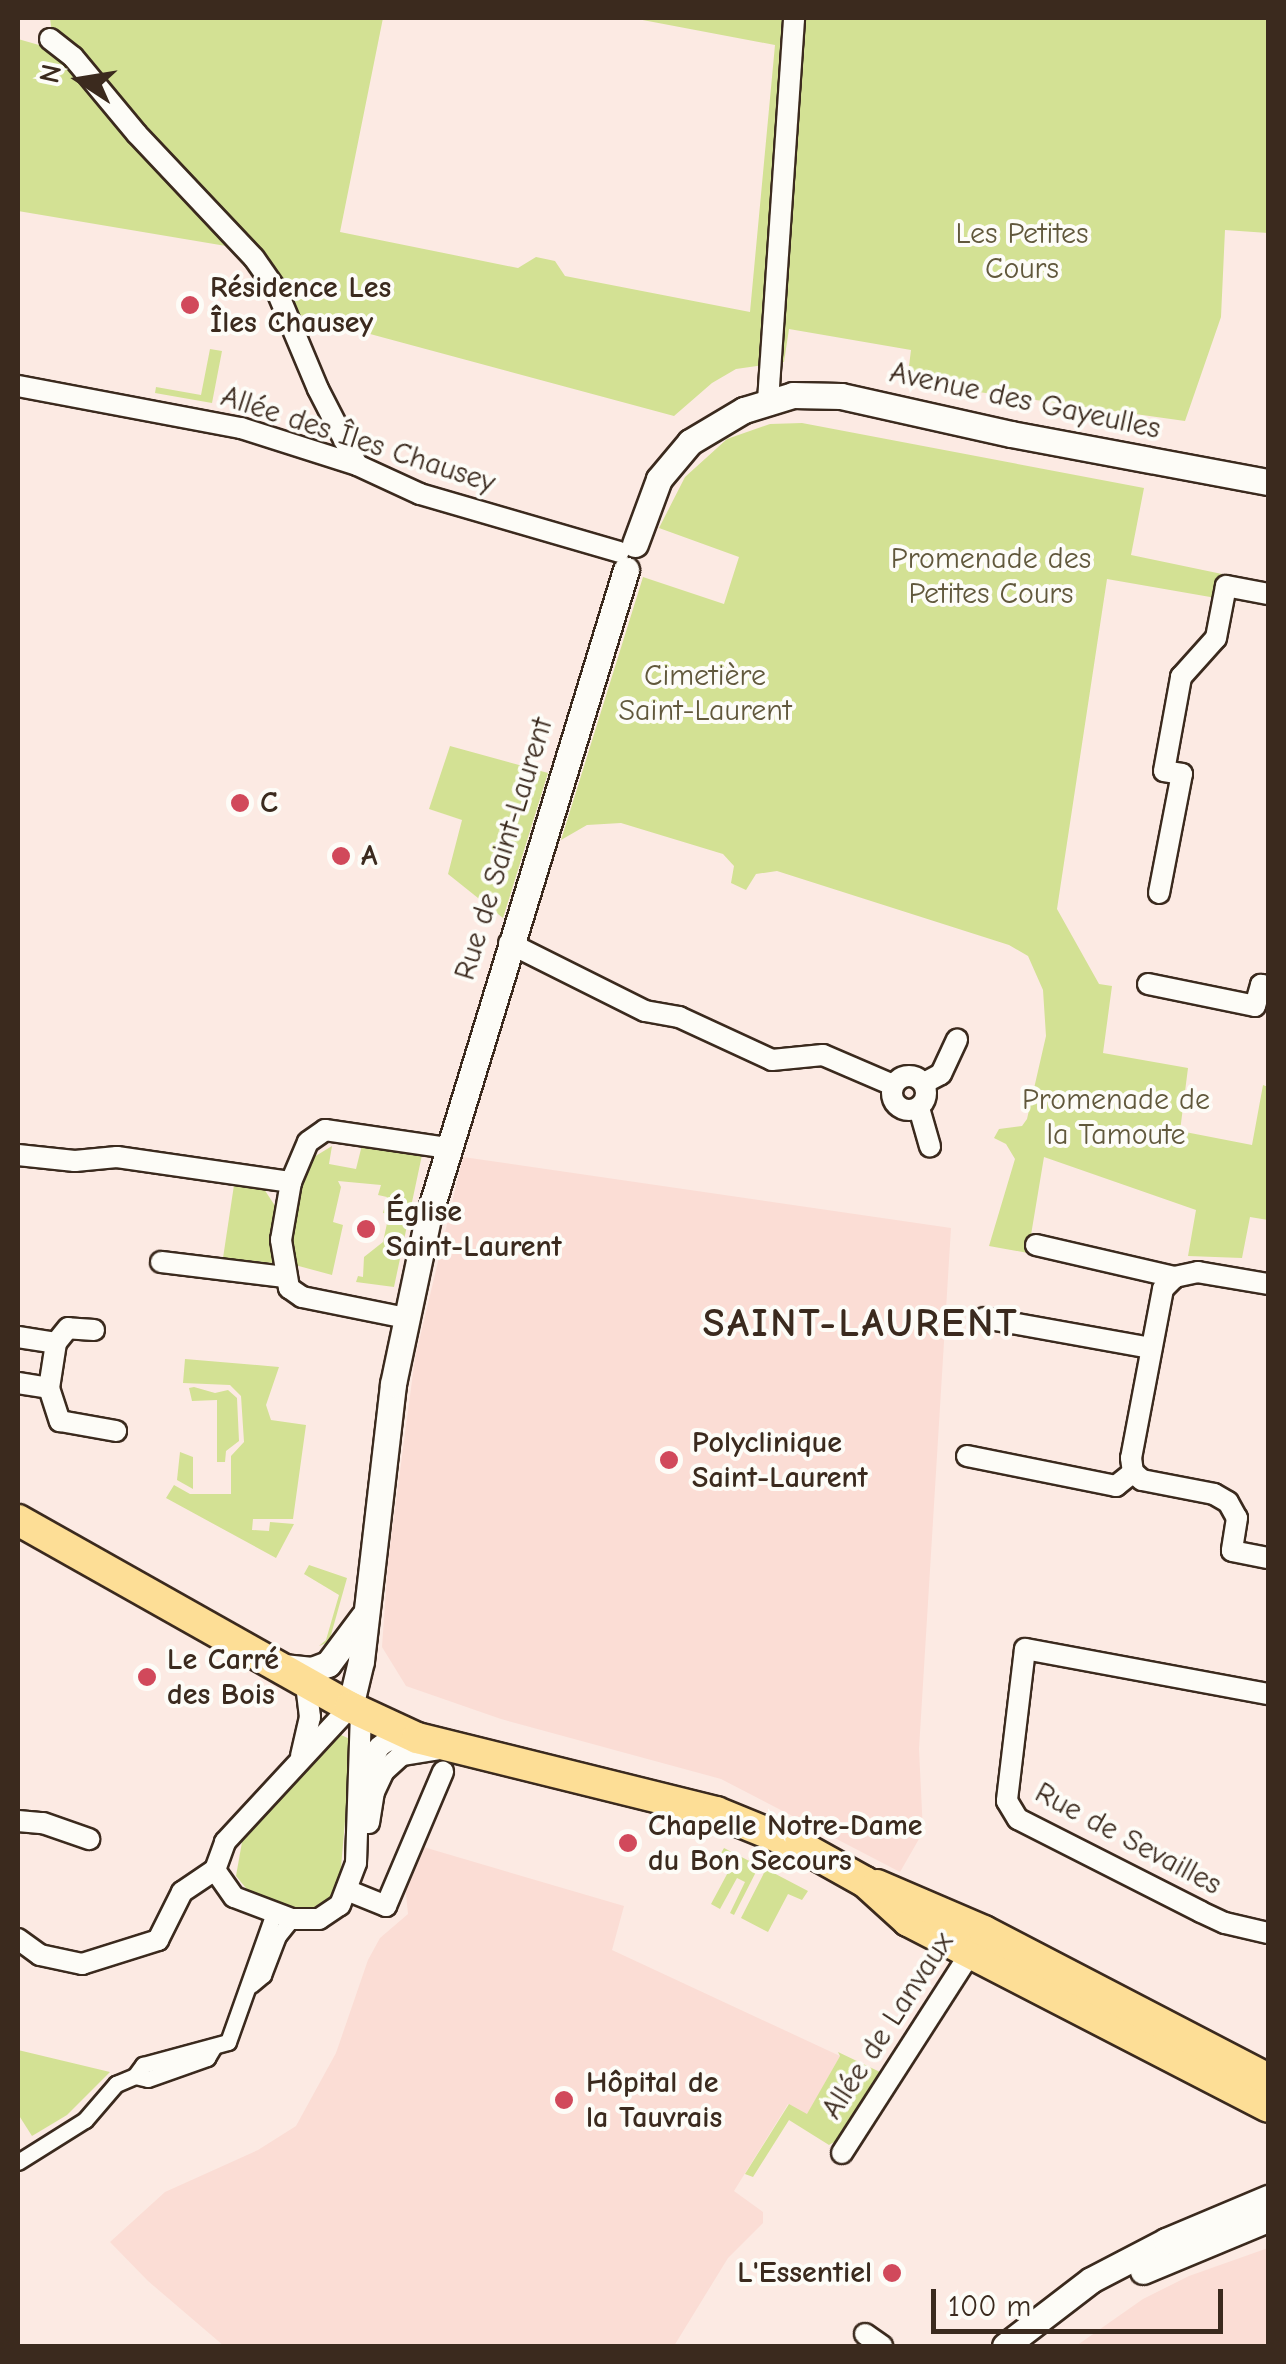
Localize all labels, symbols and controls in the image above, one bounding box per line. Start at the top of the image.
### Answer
north arrow [30,30,130,130]
text: N [33,62,68,86]
park label: Les Petites Cours [955,216,1089,286]
place label: Résidence Les Îles Chausey [210,270,391,340]
marker: Résidence Les Îles Chausey [179,294,201,316]
street label: Avenue des Gayeulles [886,355,1164,447]
street label: Allée des Îles Chausey [216,379,500,501]
park label: Promenade des Petites Cours [891,541,1091,612]
park label: Cimetière Saint-Laurent [619,658,791,728]
street label: Rue de Saint-Laurent [447,714,561,984]
place label: C [260,785,278,821]
marker: C [229,792,251,814]
place label: A [361,838,378,874]
marker: A [330,845,352,867]
park label: Promenade de la Tamoute [1022,1082,1210,1152]
place label: Église Saint-Laurent [386,1194,562,1264]
marker: Église Saint-Laurent [355,1218,377,1240]
district label: SAINT-LAURENT [703,1299,1019,1347]
place label: Polyclinique Saint-Laurent [692,1425,868,1496]
marker: Polyclinique Saint-Laurent [656,1447,682,1473]
place label: Le Carré des Bois [167,1642,279,1712]
marker: Le Carré des Bois [136,1666,158,1688]
street label: Rue de Sevailles [1029,1775,1227,1903]
place label: Chapelle Notre-Dame du Bon Secours [648,1808,923,1878]
marker: Chapelle Notre-Dame du Bon Secours [617,1832,639,1854]
street label: Allée de Lanvaux [814,1926,962,2126]
place label: Hôpital de la Tauvrais [586,2065,722,2136]
marker: Hôpital de la Tauvrais [551,2087,577,2113]
place label: L'Essentiel [737,2255,872,2291]
marker: L'Essentiel [881,2262,903,2284]
scale bar [936,2269,1228,2331]
text: 100 m [948,2289,1031,2324]

